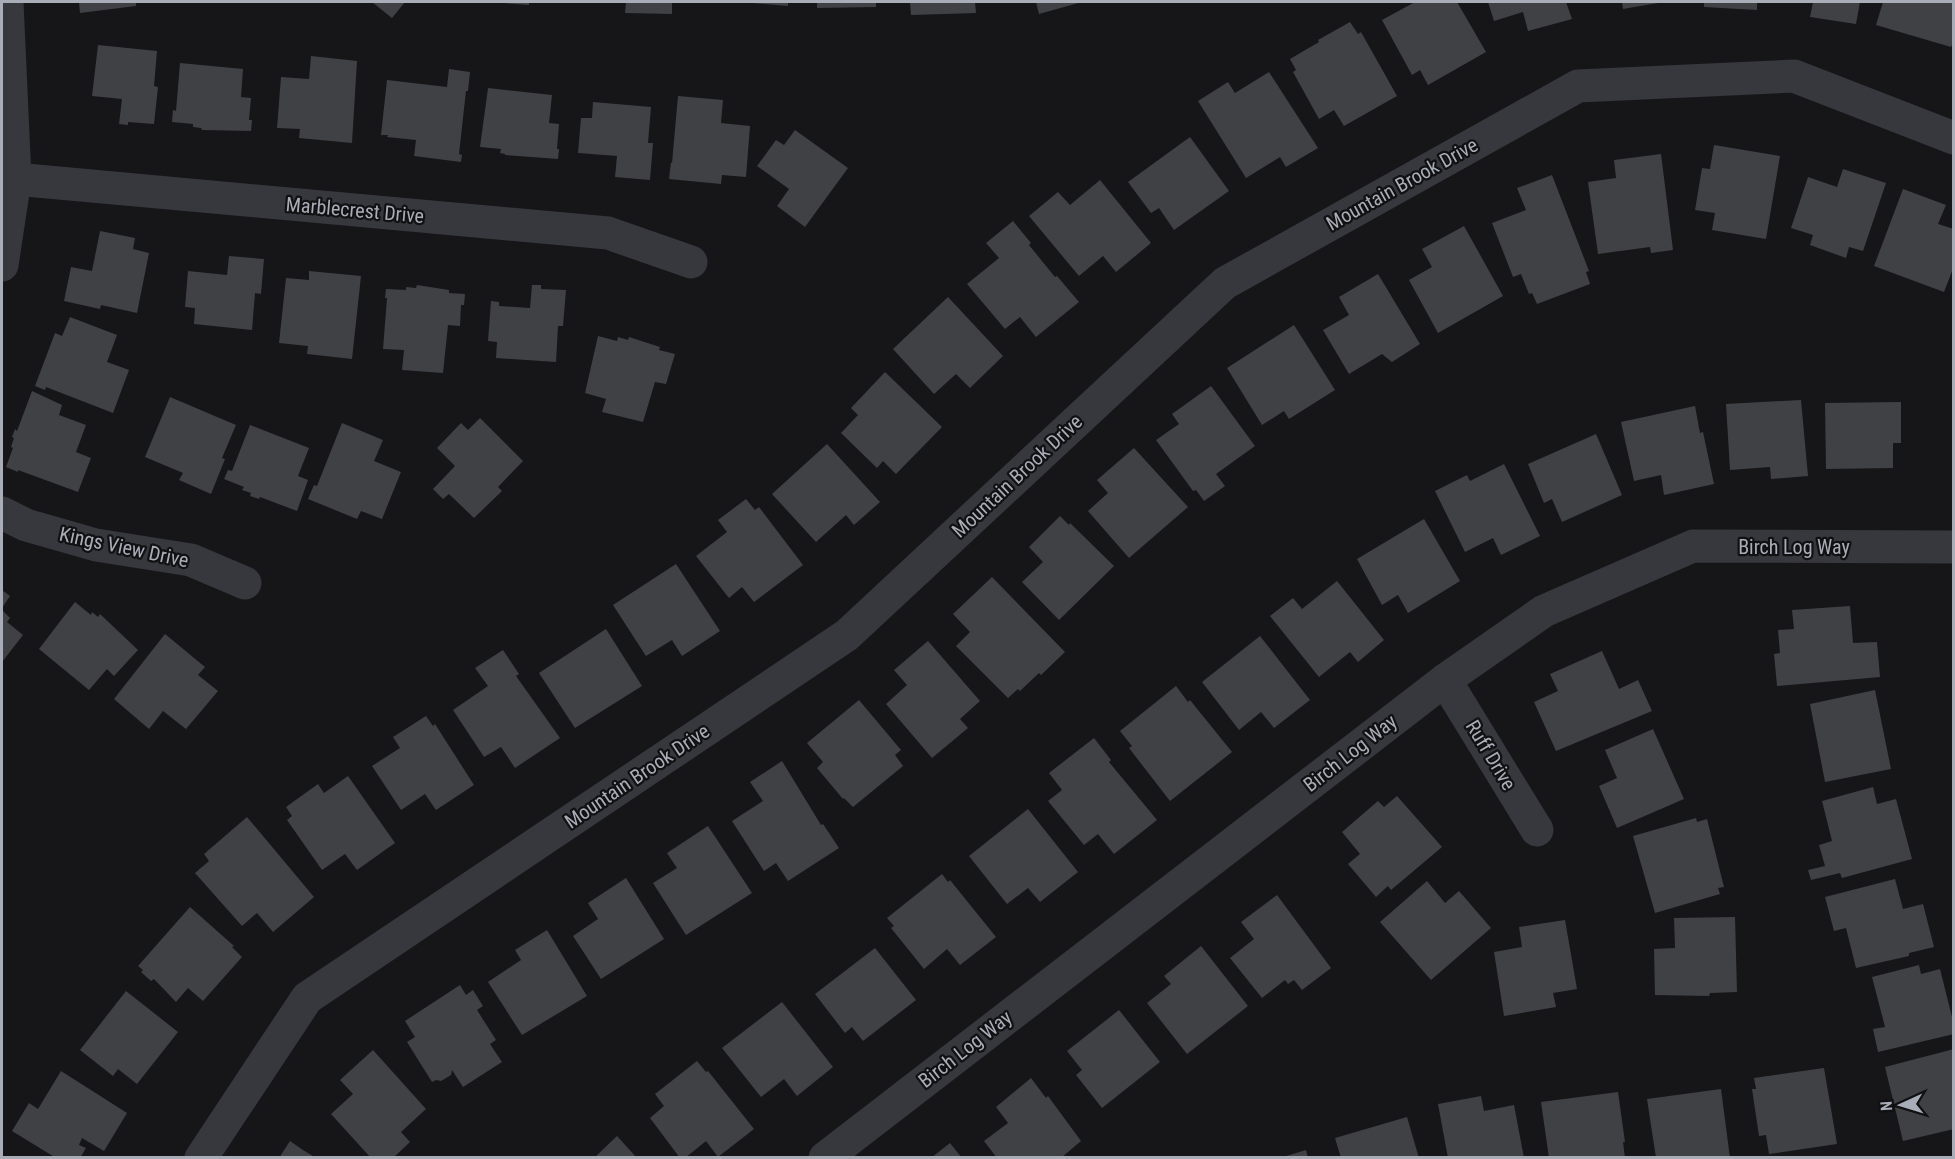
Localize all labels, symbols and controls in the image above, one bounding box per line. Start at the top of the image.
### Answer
street label: Mountain Brook Drive [1322,132,1482,236]
street label: Marblecrest Drive [285,192,425,228]
street label: Mountain Brook Drive [947,409,1087,543]
street label: Kings View Drive [57,522,191,572]
street label: Birch Log Way [1738,535,1850,559]
street label: Birch Log Way [1299,709,1401,797]
street label: Ruff Drive [1461,716,1521,794]
street label: Mountain Brook Drive [560,719,714,833]
street label: Birch Log Way [914,1005,1016,1093]
north arrow [1871,1075,1931,1135]
text: N [1877,1100,1896,1112]

